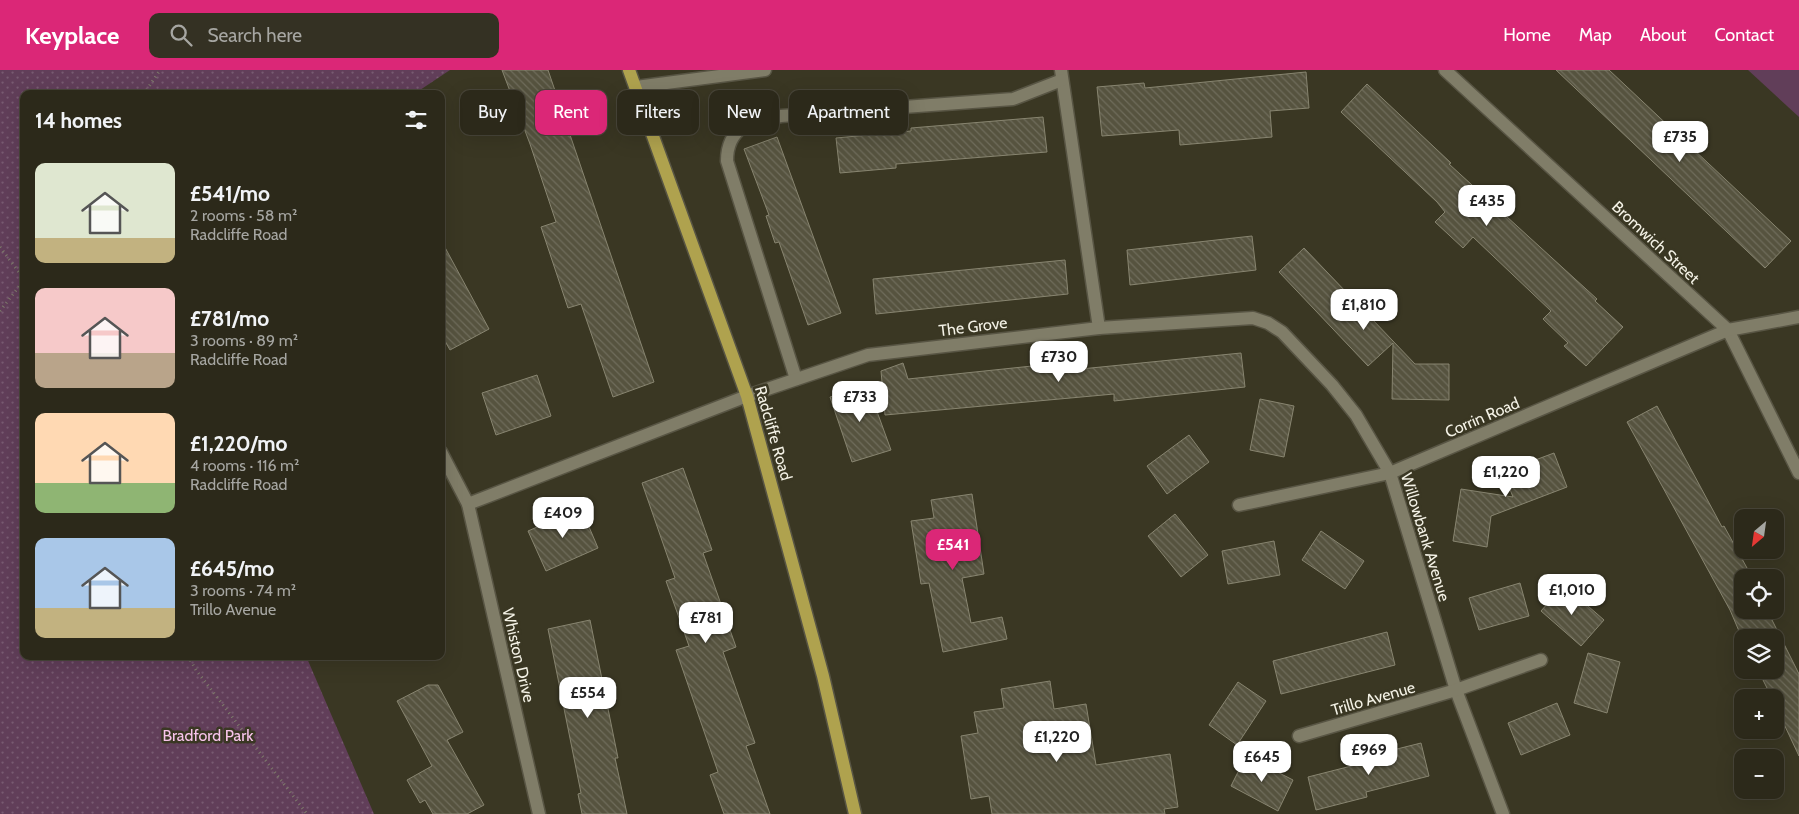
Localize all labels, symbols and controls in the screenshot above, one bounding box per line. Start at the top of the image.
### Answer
search box [149,13,499,58]
text: Keyplace [25,21,119,50]
icon: search [167,21,195,49]
text: Search here [207,24,302,47]
text: Home [1503,24,1551,46]
text: Map [1579,24,1612,46]
text: About [1640,24,1686,46]
text: Contact [1714,24,1774,46]
chip: Buy [460,90,525,135]
chip: Rent [535,90,607,135]
chip: Filters [617,90,699,135]
chip: New [709,90,779,135]
chip: Apartment [789,90,908,135]
icon: filters [402,106,430,134]
text: 14 homes [35,108,122,133]
pin: £735 [1650,121,1710,163]
text: £735 [1663,127,1697,146]
text: £541/mo [190,181,270,206]
icon: home [75,183,135,243]
pin: £435 [1457,184,1517,227]
text: £435 [1469,191,1505,210]
street label: Bromwich Street [1608,197,1704,288]
text: 2 rooms · 58 m² [190,206,297,225]
text: Radcliffe Road [190,225,288,244]
pin: £1,810 [1323,288,1405,331]
text: £1,810 [1342,295,1386,314]
text: £781/mo [190,306,269,331]
icon: home [75,308,135,368]
street label: The Grove [938,313,1008,340]
text: 3 rooms · 89 m² [190,331,298,350]
pin: £730 [1029,340,1089,383]
text: £730 [1041,347,1077,366]
text: Radcliffe Road [190,350,288,369]
pin: £733 [830,380,890,423]
street label: Radcliffe Road [751,384,796,483]
text: £733 [843,387,877,406]
street label: Corrin Road [1442,393,1522,442]
text: £1,220/mo [190,431,288,456]
icon: home [75,433,135,493]
text: 4 rooms · 116 m² [190,456,299,475]
pin: £1,220 [1465,456,1547,498]
text: £1,220 [1483,462,1529,481]
street label: Willowbank Avenue [1397,471,1454,604]
text: Radcliffe Road [190,475,288,494]
pin: £409 [533,496,593,539]
text: £409 [544,503,582,522]
north arrow [1734,509,1784,559]
map controls [1734,509,1784,799]
pin: £541 [923,528,983,571]
text: £541 [937,535,969,554]
text: £645/mo [190,556,274,581]
icon: home [75,558,135,618]
button: locate [1734,569,1784,619]
pin: £1,010 [1531,574,1613,616]
text: £1,010 [1549,580,1595,599]
text: 3 rooms · 74 m² [190,581,296,600]
text: Trillo Avenue [190,600,276,619]
pin: £781 [676,602,736,644]
street label: Whiston Drive [498,606,539,704]
text: £781 [690,608,722,627]
button: layers [1734,629,1784,679]
pin: £554 [558,676,618,719]
street label: Trillo Avenue [1329,677,1417,719]
text: £554 [570,683,606,702]
button: + [1734,689,1784,739]
pin: £1,220 [1016,720,1098,763]
park label: Bradford Park [162,726,254,745]
text: £1,220 [1034,727,1080,746]
pin: £969 [1339,734,1399,776]
pin: £645 [1232,740,1292,783]
text: £969 [1351,740,1387,759]
text: £645 [1244,747,1280,766]
button: − [1734,749,1784,799]

